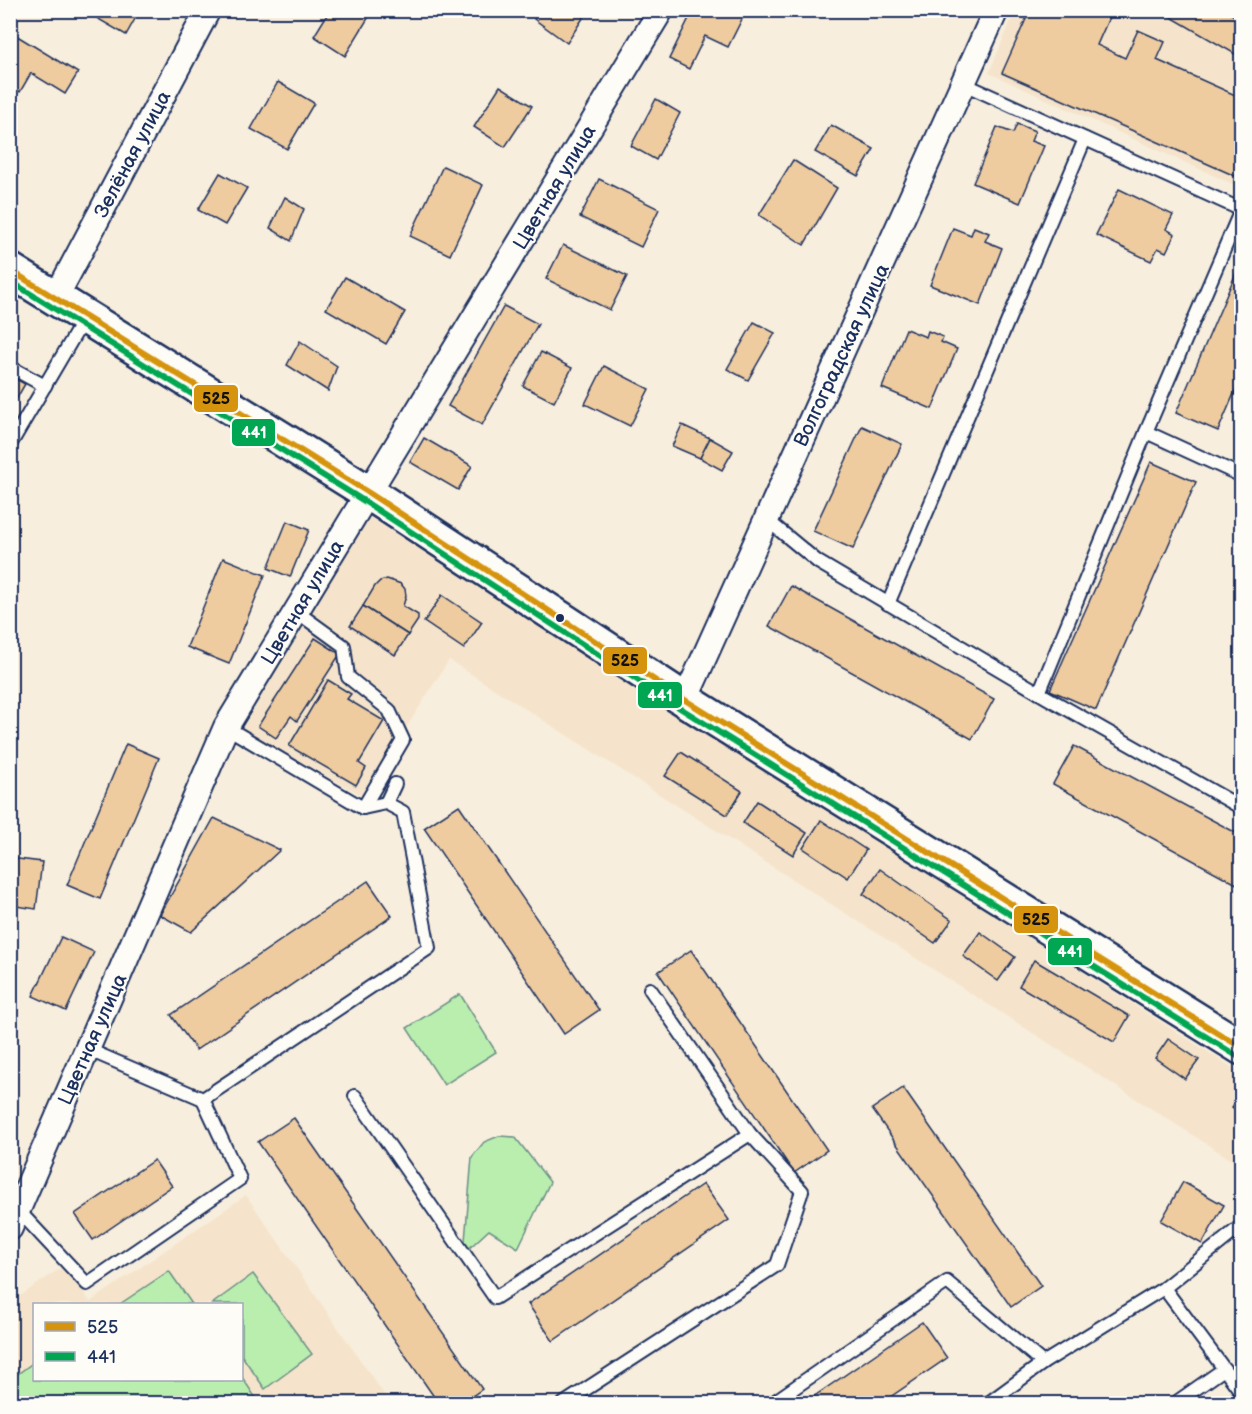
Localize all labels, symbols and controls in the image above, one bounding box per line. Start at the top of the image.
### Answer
street label: Зелёная улица [89,87,176,222]
street label: Цветная улица [508,121,602,254]
street label: Волгоградская улица [789,260,895,451]
line badge: 525 [193,384,239,413]
text: 525 [202,390,230,409]
line badge: 441 [231,418,276,447]
text: 441 [241,424,267,443]
street label: Цветная улица [256,536,350,669]
unlabelled marker [554,612,566,624]
line badge: 525 [602,646,648,675]
text: 525 [611,652,639,671]
line badge: 441 [637,681,683,709]
text: 441 [647,687,673,706]
line badge: 525 [1013,905,1059,934]
text: 525 [1022,911,1050,930]
line badge: 441 [1047,937,1093,966]
text: 441 [1057,943,1083,962]
street label: Цветная улица [53,970,133,1109]
legend [33,1303,243,1381]
text: 525 [87,1317,118,1338]
text: 441 [87,1347,116,1368]

